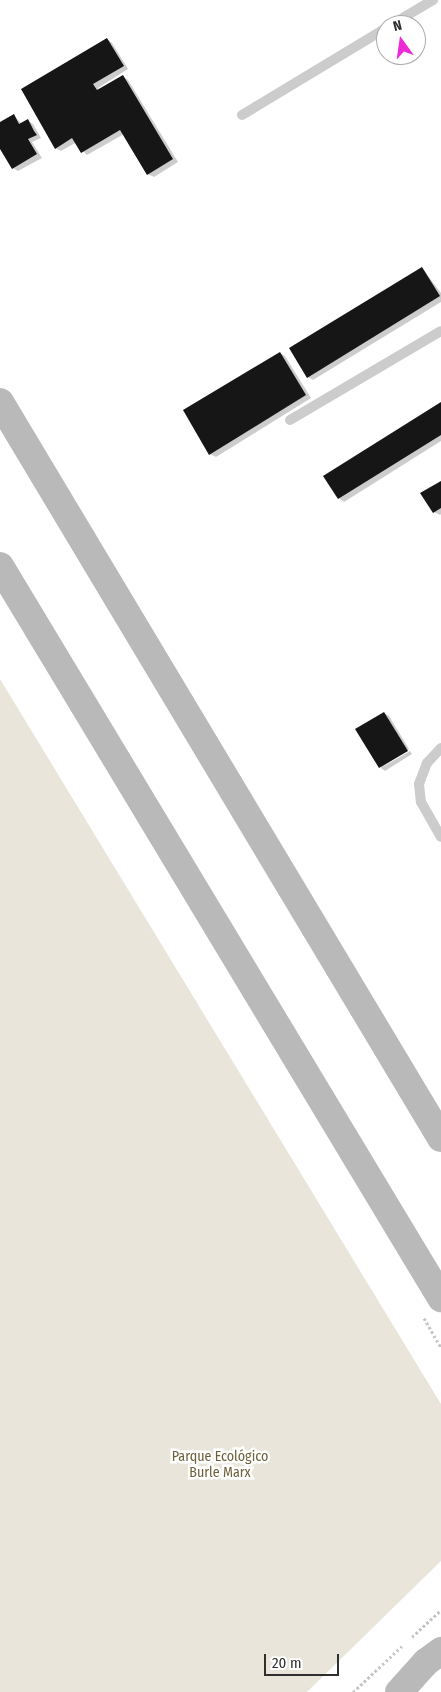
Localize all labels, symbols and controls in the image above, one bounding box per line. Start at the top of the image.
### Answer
north arrow [376,15,426,65]
text: N [391,17,404,35]
park label: Parque Ecológico Burle Marx [172,1449,268,1481]
scale bar [266,1644,341,1676]
text: 20 m [272,1654,302,1672]

